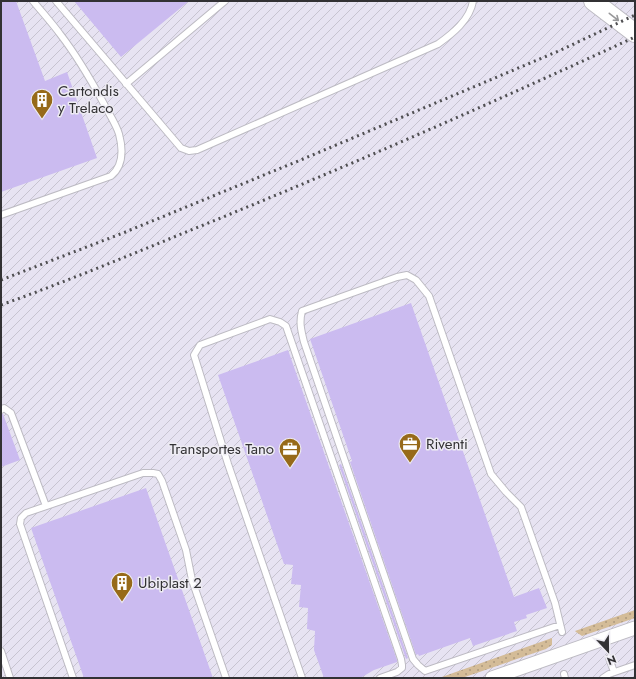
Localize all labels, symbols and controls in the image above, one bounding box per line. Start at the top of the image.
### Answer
one-way arrow [609,13,620,21]
place label: Cartondis y Trelaco [58,80,119,119]
building icon: Cartondis y Trelaco [29,87,55,120]
office icon: Riventi [397,431,423,464]
place label: Riventi [426,433,468,455]
office icon: Transportes Tano [277,436,303,469]
place label: Transportes Tano [169,438,274,460]
building icon: Ubiplast 2 [109,570,135,603]
place label: Ubiplast 2 [138,572,202,594]
north arrow [588,631,628,671]
text: N [605,651,619,669]

